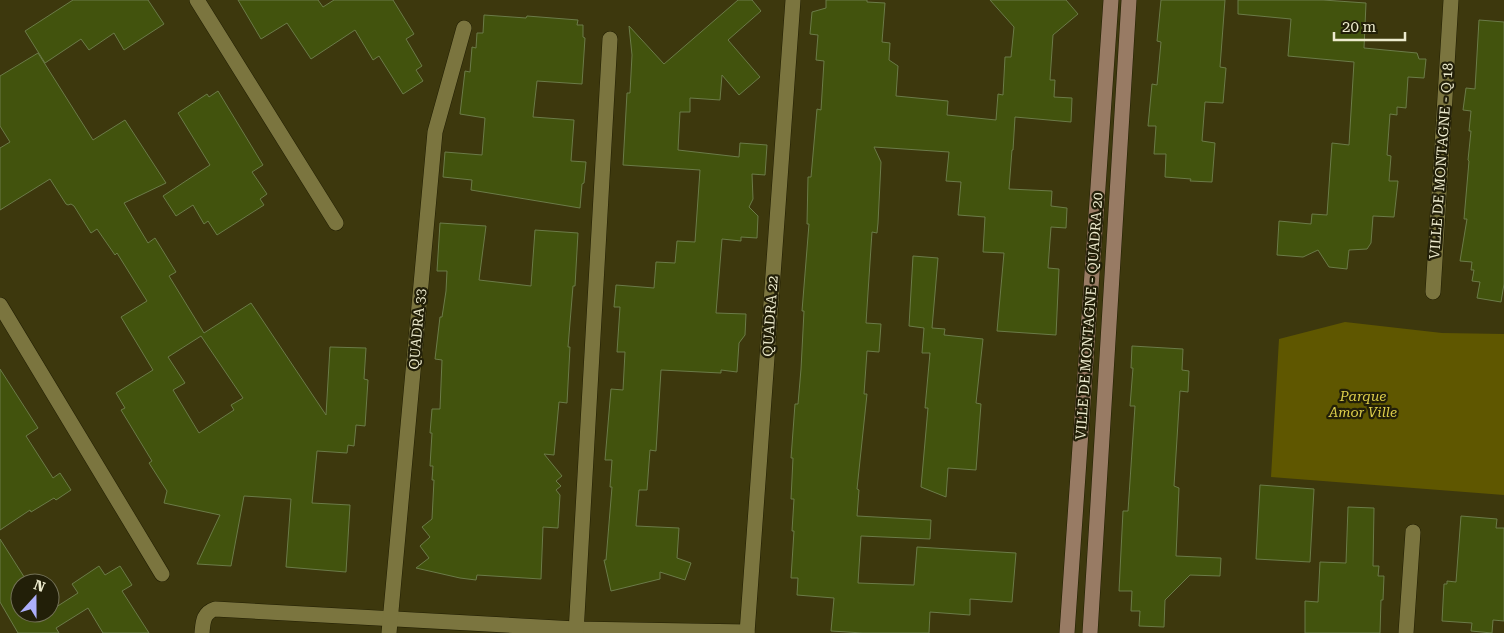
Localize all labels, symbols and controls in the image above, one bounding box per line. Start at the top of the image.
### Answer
scale bar [1334,10,1405,42]
text: 20 m [1342,18,1377,36]
street label: VILLE DE MONTAGNE - Q 18 [1426,62,1456,260]
street label: VILLE DE MONTAGNE - QUADRA 20 [1072,192,1106,440]
street label: QUADRA 22 [759,275,781,357]
street label: QUADRA 33 [405,288,429,370]
park label: Parque Amor Ville [1328,388,1397,420]
north arrow [10,573,60,623]
text: N [32,576,48,595]

